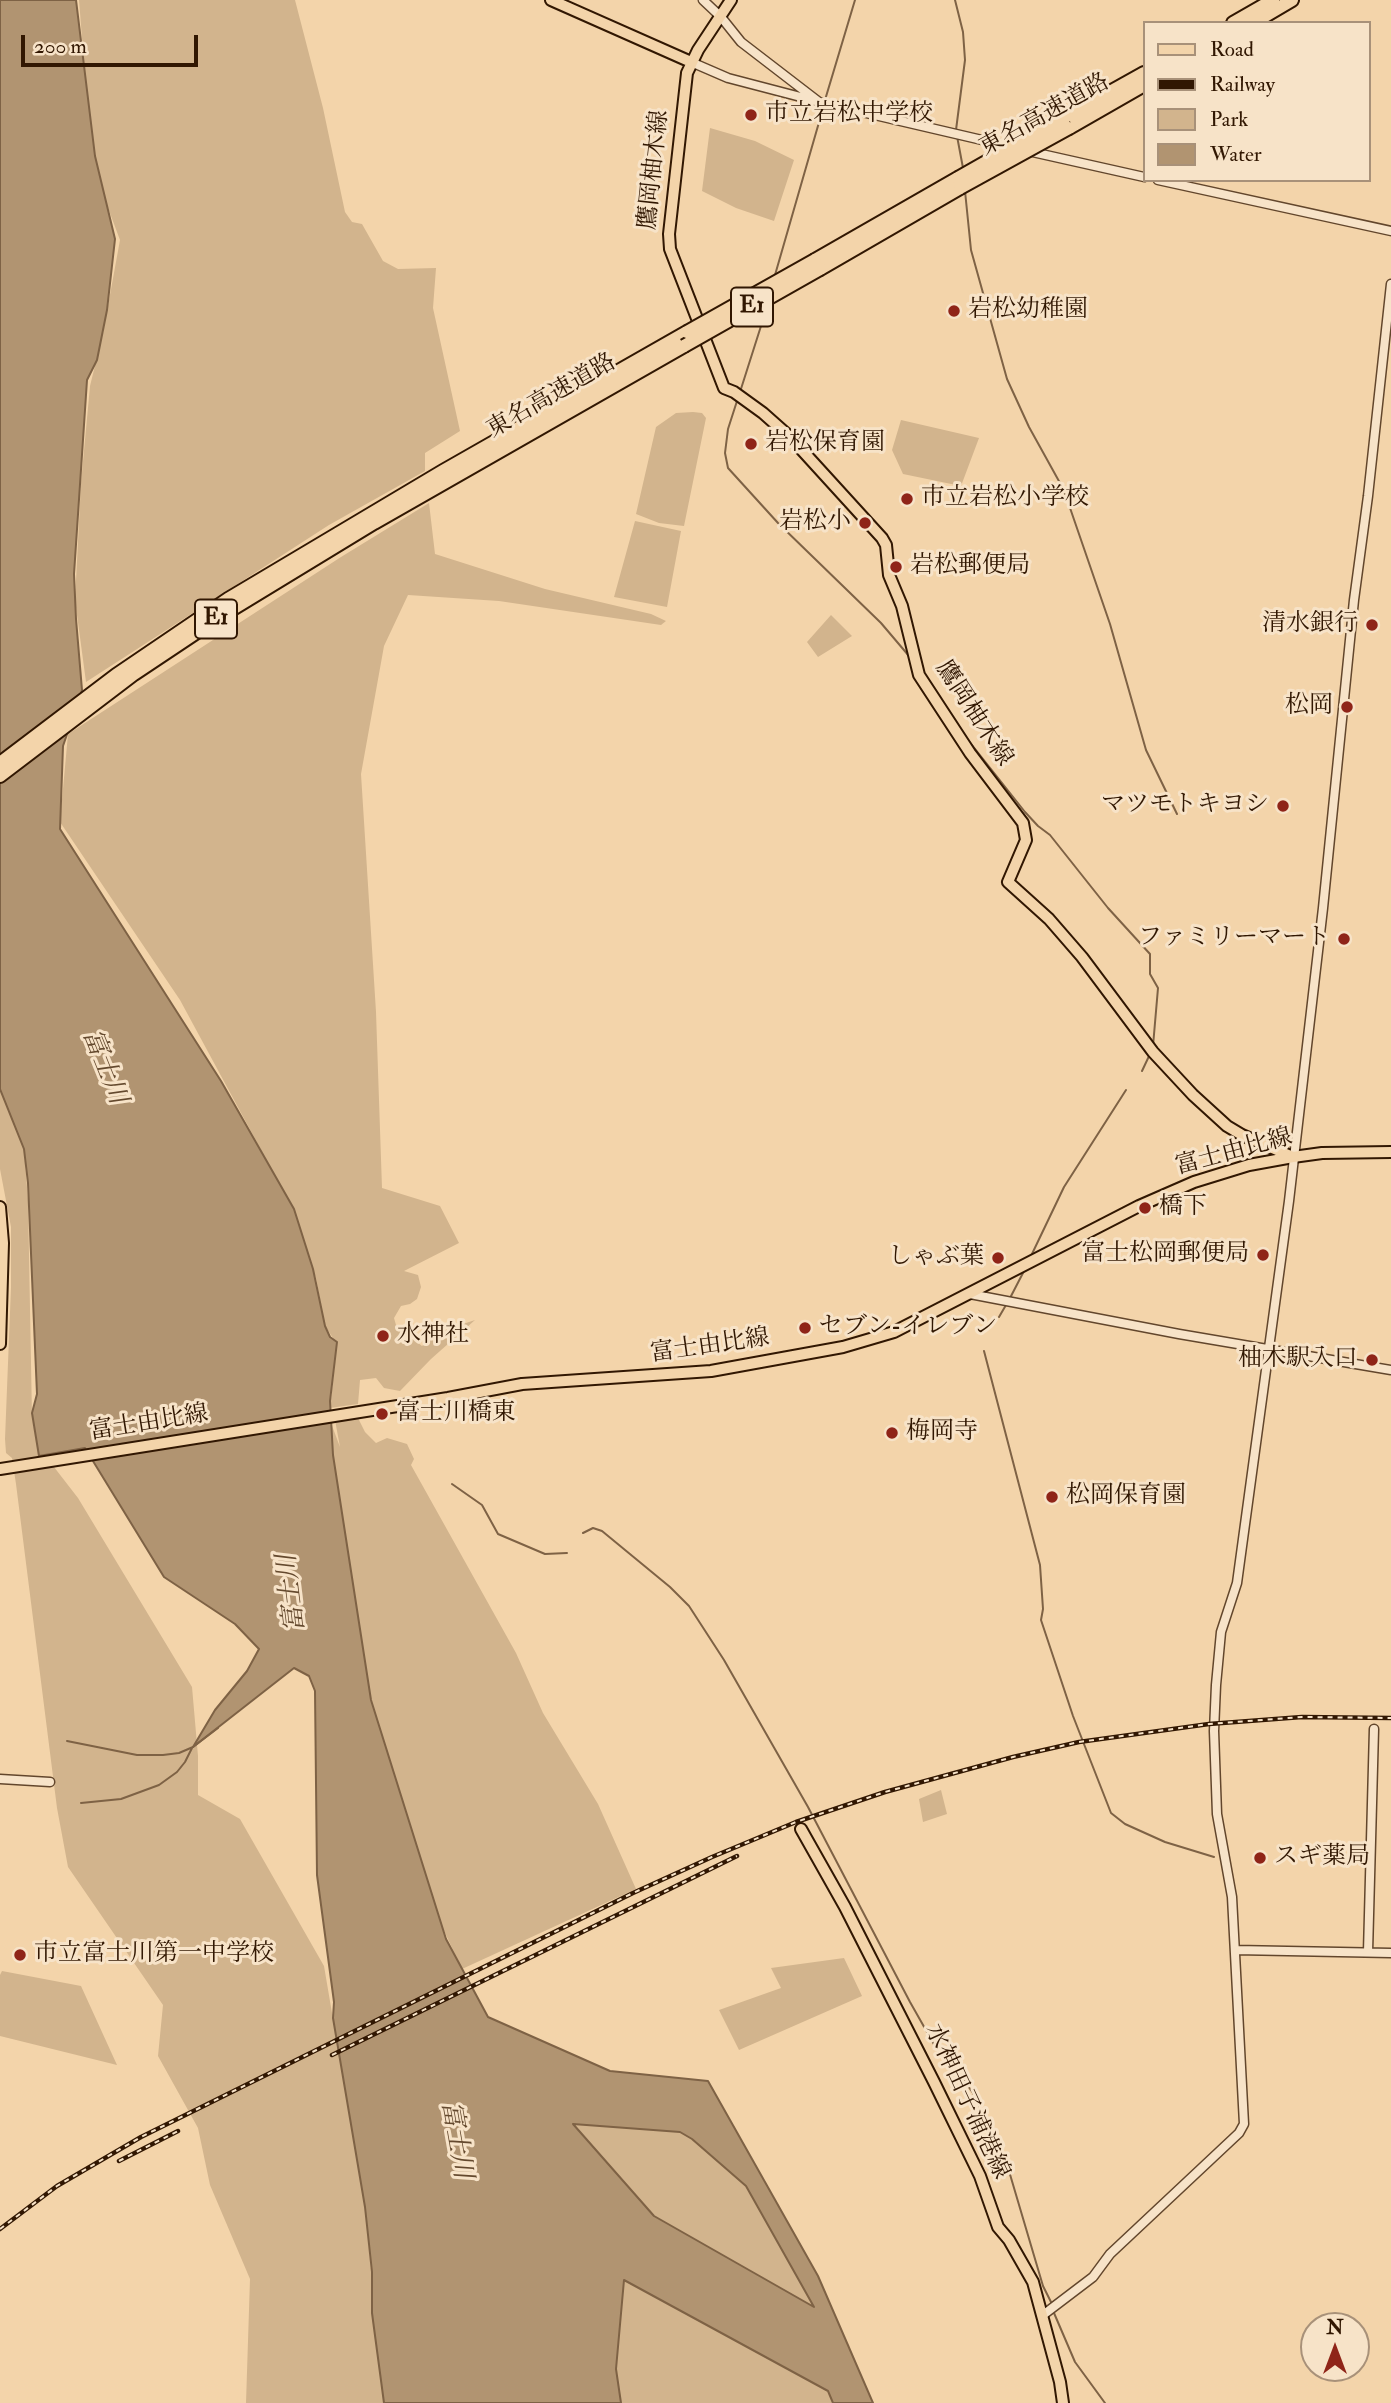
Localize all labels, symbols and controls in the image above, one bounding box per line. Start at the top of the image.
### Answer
scale bar [24,21,201,65]
legend [1142,21,1370,182]
text: 200 m [34,33,87,60]
text: Road [1210,36,1254,63]
street label: 東名高速道路 [975,68,1115,164]
text: Railway [1210,71,1275,98]
place label: 市立岩松中学校 [765,101,933,129]
text: Park [1210,106,1248,133]
marker: 市立岩松中学校 [743,107,759,123]
street label: 鷹岡柚木線 [634,109,676,231]
text: Water [1210,141,1262,168]
road number: E1 [731,288,773,326]
place label: 岩松幼稚園 [968,297,1088,325]
marker: 岩松幼稚園 [946,303,962,319]
street label: 東名高速道路 [482,349,622,445]
place label: 岩松保育園 [765,430,885,458]
marker: 岩松保育園 [743,436,759,452]
place label: 市立岩松小学校 [921,485,1089,513]
marker: 市立岩松小学校 [899,491,915,507]
place label: 岩松小 [779,509,851,537]
marker: 岩松小 [857,515,873,531]
place label: 岩松郵便局 [910,553,1030,581]
marker: 岩松郵便局 [888,559,904,575]
road number: E1 [195,600,237,638]
place label: 清水銀行 [1262,611,1358,639]
marker: 清水銀行 [1364,617,1380,633]
street label: 鷹岡柚木線 [928,656,1018,772]
place label: 松岡 [1285,693,1333,721]
marker: 松岡 [1339,699,1355,715]
place label: マツモトキヨシ [1101,792,1269,820]
marker: マツモトキヨシ [1275,798,1291,814]
place label: ファミリーマート [1138,925,1330,953]
marker: ファミリーマート [1336,931,1352,947]
water label: 富士川 [74,1025,132,1109]
street label: 富士由比線 [1172,1124,1296,1182]
place label: 橋下 [1159,1194,1207,1222]
marker: 橋下 [1137,1200,1153,1216]
place label: 富士松岡郵便局 [1081,1241,1249,1269]
place label: しゃぶ葉 [888,1244,984,1272]
marker: 富士松岡郵便局 [1255,1247,1271,1263]
marker: しゃぶ葉 [990,1250,1006,1266]
place label: セブン-イレブン [819,1314,997,1342]
marker: セブン-イレブン [797,1320,813,1336]
place label: 水神社 [397,1322,469,1350]
street label: 富士由比線 [649,1324,771,1370]
marker: 水神社 [375,1328,391,1344]
place label: 柚木駅入口 [1238,1346,1358,1374]
marker: 柚木駅入口 [1364,1352,1380,1368]
street label: 富士由比線 [87,1400,211,1448]
place label: 富士川橋東 [396,1400,516,1428]
marker: 富士川橋東 [374,1406,390,1422]
place label: 梅岡寺 [906,1419,978,1447]
marker: 梅岡寺 [884,1425,900,1441]
place label: 松岡保育園 [1066,1483,1186,1511]
marker: 松岡保育園 [1044,1489,1060,1505]
water label: 富士川 [273,1552,313,1634]
place label: スギ薬局 [1274,1844,1370,1872]
marker: スギ薬局 [1252,1850,1268,1866]
place label: 市立富士川第一中学校 [34,1941,274,1969]
marker: 市立富士川第一中学校 [12,1947,28,1963]
street label: 水神田子浦港線 [917,2020,1015,2184]
water label: 富士川 [433,2099,477,2181]
north arrow [1300,2312,1370,2382]
text: N [1326,2316,1344,2340]

